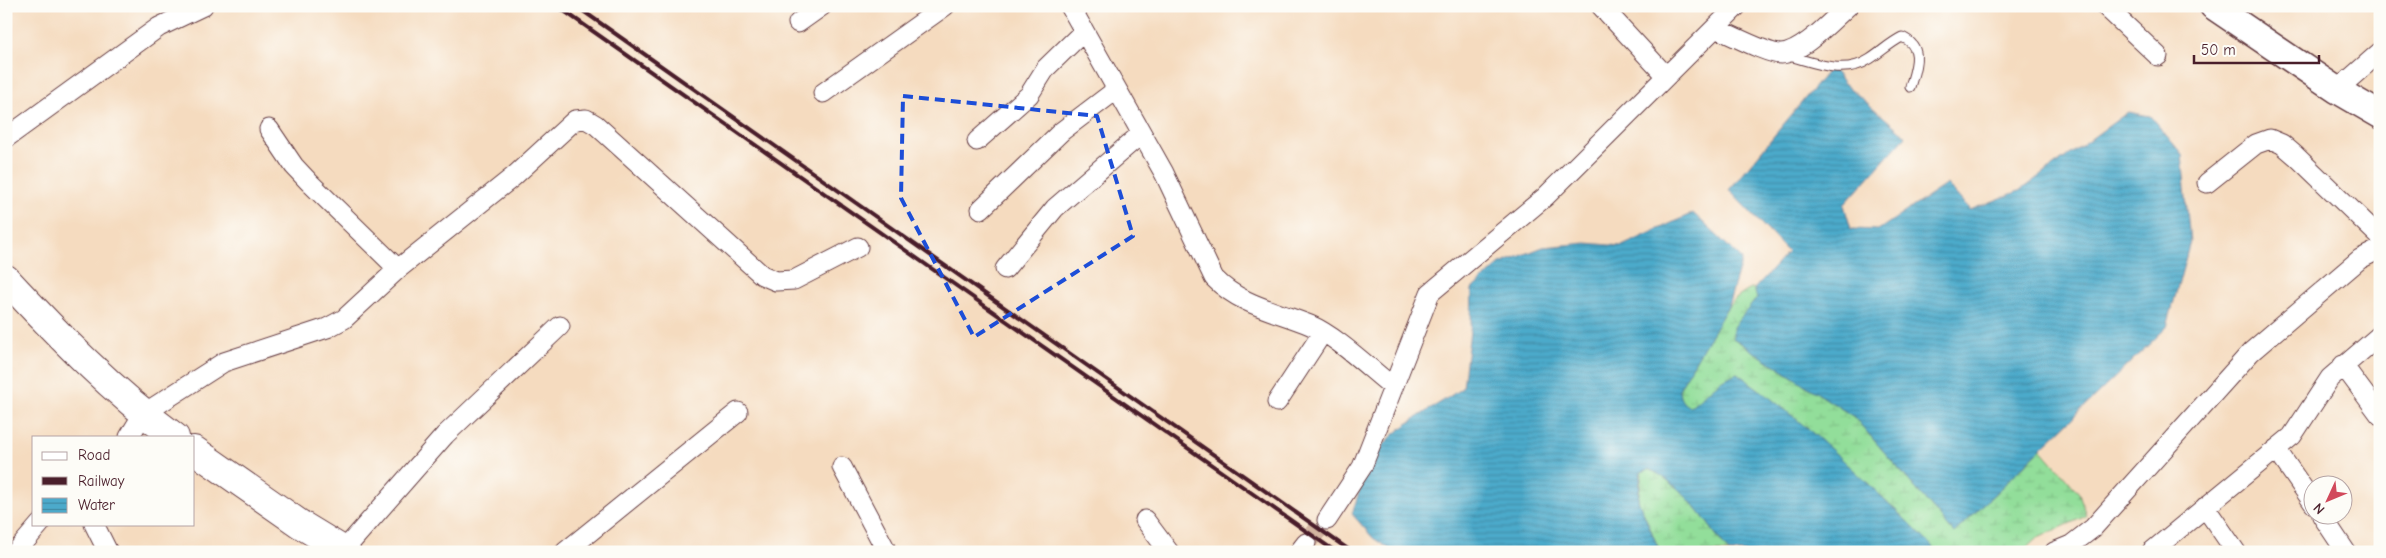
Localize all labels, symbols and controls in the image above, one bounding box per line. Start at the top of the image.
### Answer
scale bar [2194,32,2318,64]
text: 50 m [2201,41,2236,59]
legend [32,436,195,526]
text: Road [78,446,110,464]
text: Railway [78,472,125,490]
north arrow [2304,476,2354,526]
text: Water [78,496,115,514]
text: N [2310,499,2328,518]

